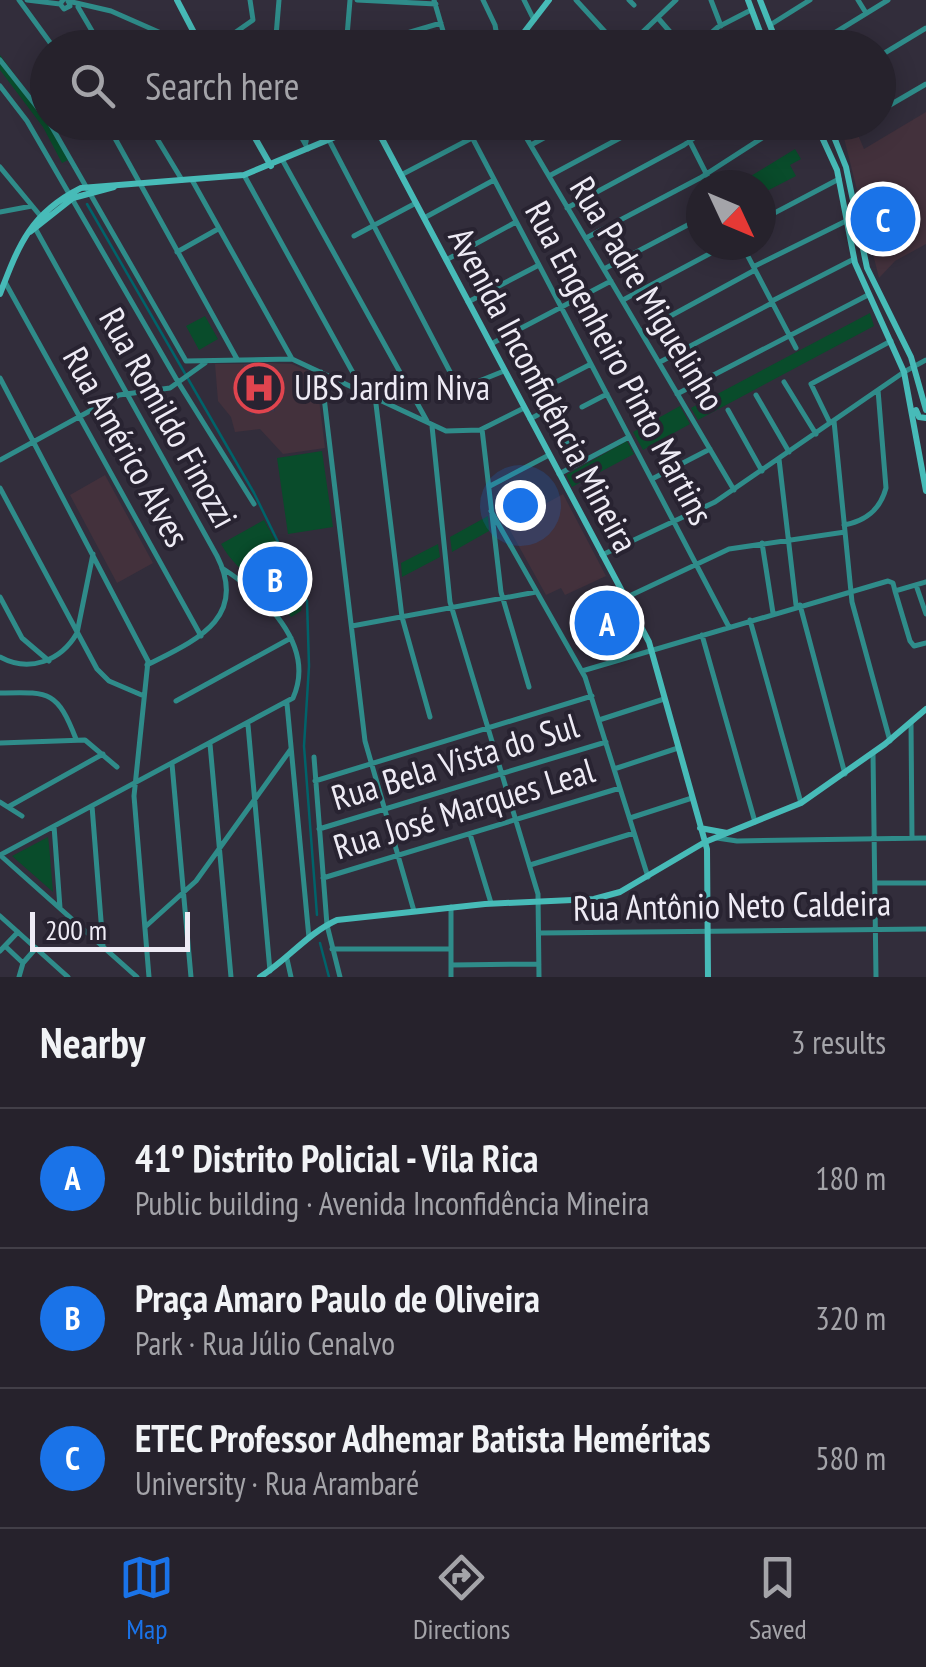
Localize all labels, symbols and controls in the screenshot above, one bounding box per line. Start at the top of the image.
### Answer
search box [30,30,896,140]
icon: search [65,58,120,113]
text: Search here [145,61,299,110]
street label: Rua Padre Miguelinho [560,168,736,419]
north arrow [686,170,776,260]
pin: C [850,182,916,256]
street label: Rua Engenheiro Pinto Martins [515,193,725,532]
street label: Avenida Inconfidência Mineira [439,219,649,560]
street label: Rua Romildo Finozzi [89,299,248,536]
street label: Rua Américo Alves [53,339,201,555]
hospital icon: UBS Jardim Niva [233,362,285,414]
place label: UBS Jardim Niva [294,364,490,410]
your location [495,480,546,531]
pin: B [242,542,308,616]
pin: A [574,586,640,660]
street label: Rua Bela Vista do Sul [326,702,584,820]
street label: Rua José Marques Leal [328,747,600,870]
street label: Rua Antônio Neto Caldeira [573,879,891,931]
scale bar [30,907,190,951]
text: 200 m [45,911,107,948]
text: Nearby [40,1015,145,1070]
text: 3 results [791,1021,886,1063]
text: 41º Distrito Policial - Vila Rica [135,1133,539,1182]
text: A [64,1157,81,1199]
text: 180 m [815,1157,886,1199]
text: Public building · Avenida Inconfidência Mineira [135,1182,649,1224]
text: Praça Amaro Paulo de Oliveira [135,1273,540,1322]
text: B [65,1297,80,1339]
text: 320 m [815,1297,886,1339]
text: Park · Rua Júlio Cenalvo [135,1322,395,1364]
text: ETEC Professor Adhemar Batista Heméritas [135,1413,711,1462]
text: C [65,1437,80,1479]
text: 580 m [815,1437,886,1479]
text: University · Rua Arambaré [135,1462,419,1504]
tab: Map [119,1550,174,1647]
tab: Directions [413,1550,510,1647]
tab: Saved [749,1550,807,1647]

